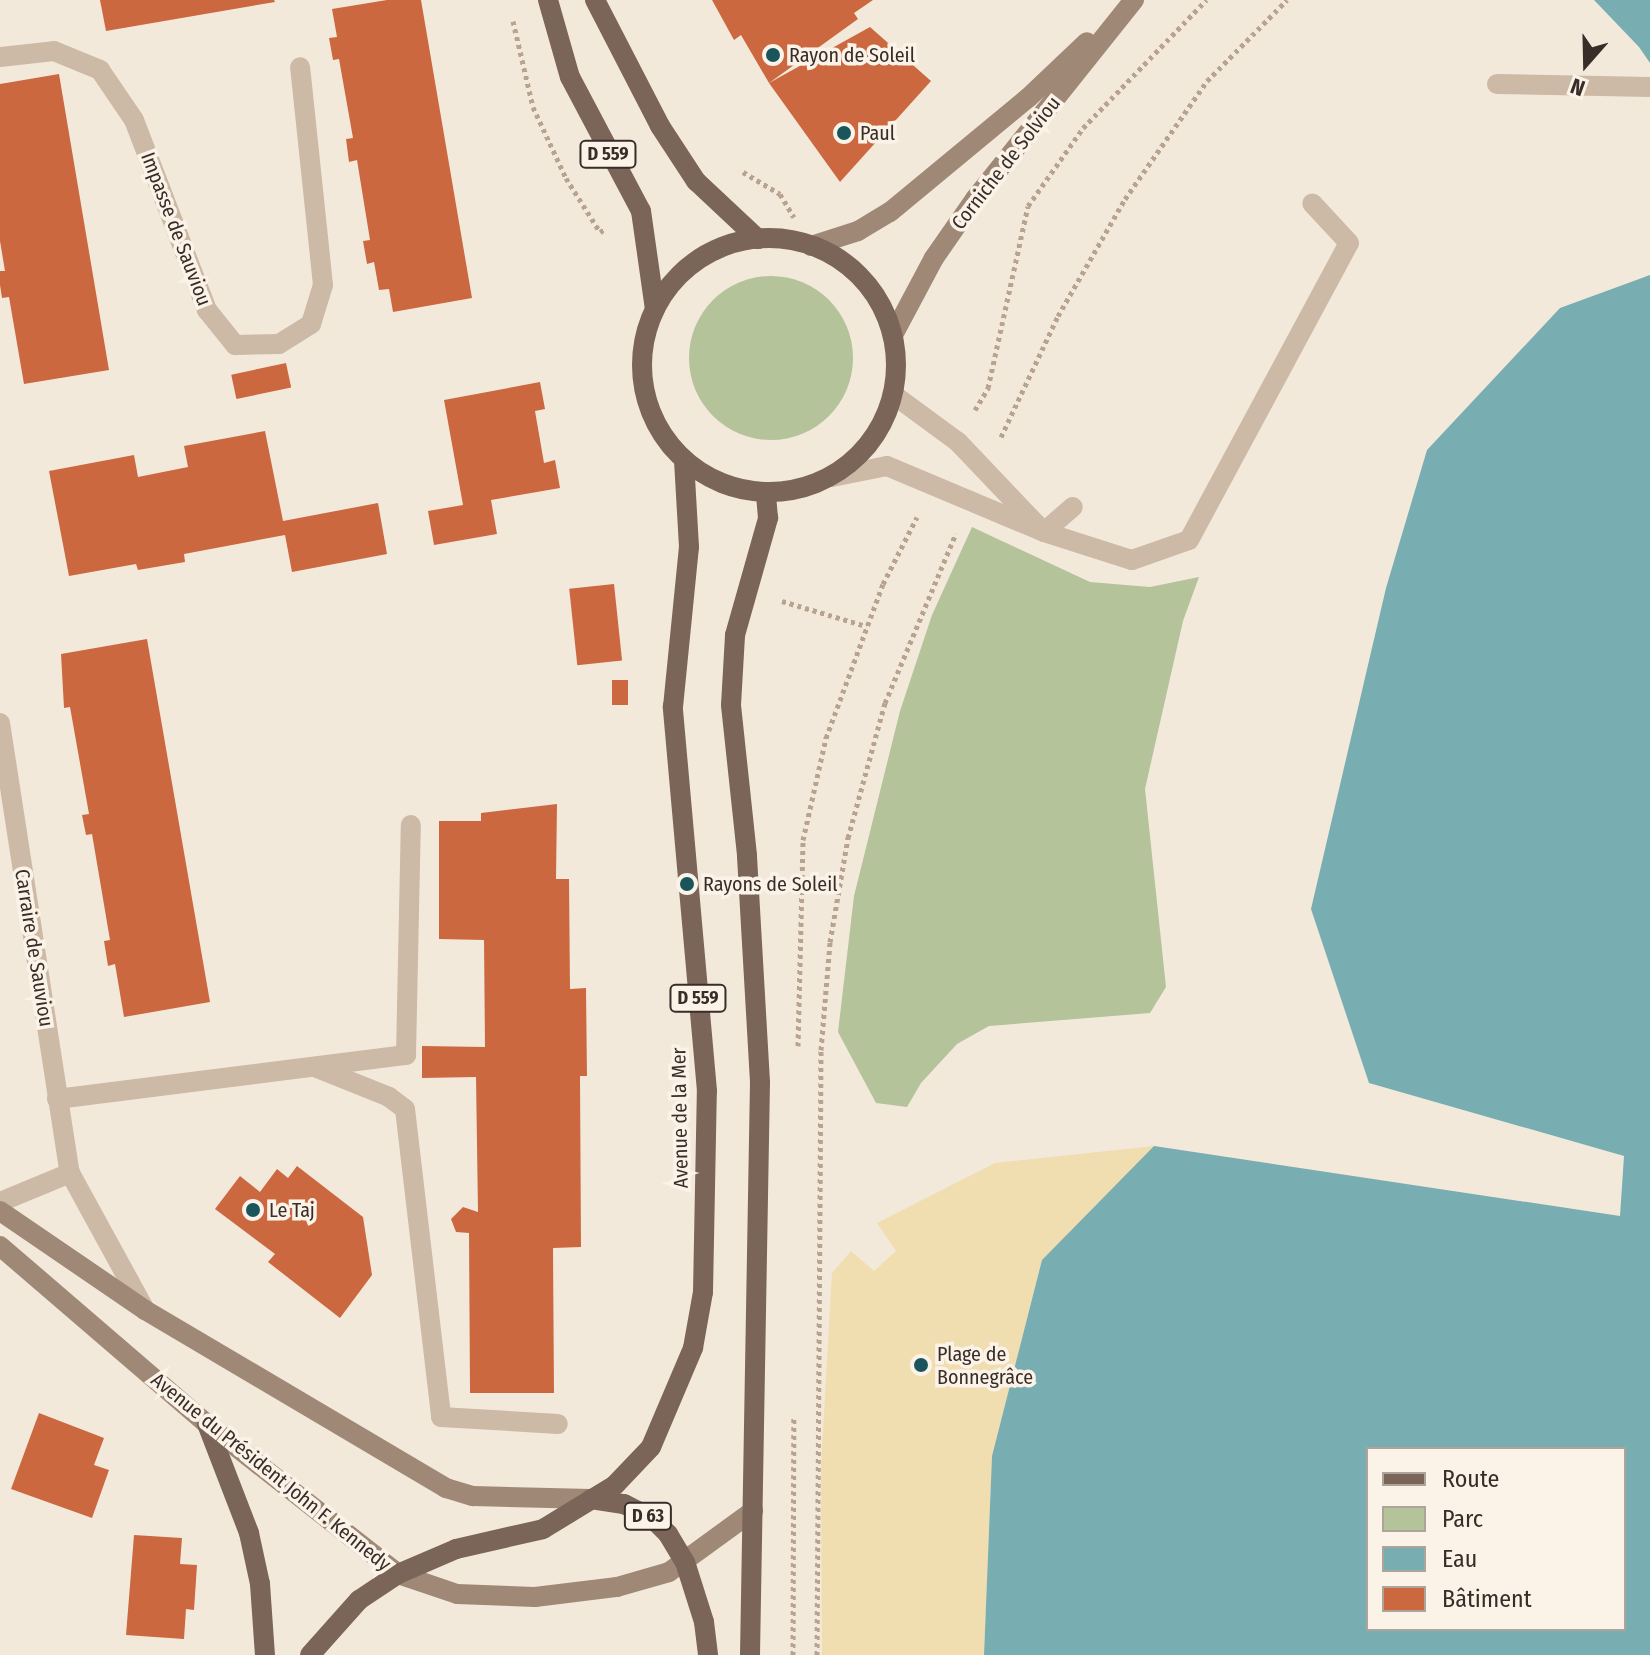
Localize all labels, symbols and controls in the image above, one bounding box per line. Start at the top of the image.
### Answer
north arrow [1546,24,1626,104]
place label: Rayon de Soleil [789,43,915,67]
marker: Rayon de Soleil [764,46,782,64]
text: N [1567,72,1588,102]
street label: Corniche de Solviou [947,92,1065,234]
place label: Paul [860,121,895,145]
marker: Paul [835,124,853,142]
road number: D 559 [578,140,638,168]
street label: Impasse de Sauviou [136,149,216,309]
street label: Carraire de Sauviou [10,867,58,1029]
place label: Rayons de Soleil [703,872,837,896]
marker: Rayons de Soleil [678,875,696,893]
road number: D 559 [668,984,728,1012]
street label: Avenue de la Mer [667,1047,693,1189]
place label: Le Taj [269,1198,315,1222]
marker: Le Taj [244,1201,262,1219]
place label: Plage de Bonnegrâce [937,1342,1033,1389]
marker: Plage de Bonnegrâce [912,1356,930,1374]
street label: Avenue du Président John F. Kennedy [146,1368,396,1576]
legend [1366,1447,1626,1631]
text: Route [1442,1465,1499,1493]
road number: D 63 [622,1502,674,1530]
text: Parc [1442,1505,1483,1533]
text: Eau [1442,1545,1477,1573]
text: Bâtiment [1442,1585,1532,1613]

